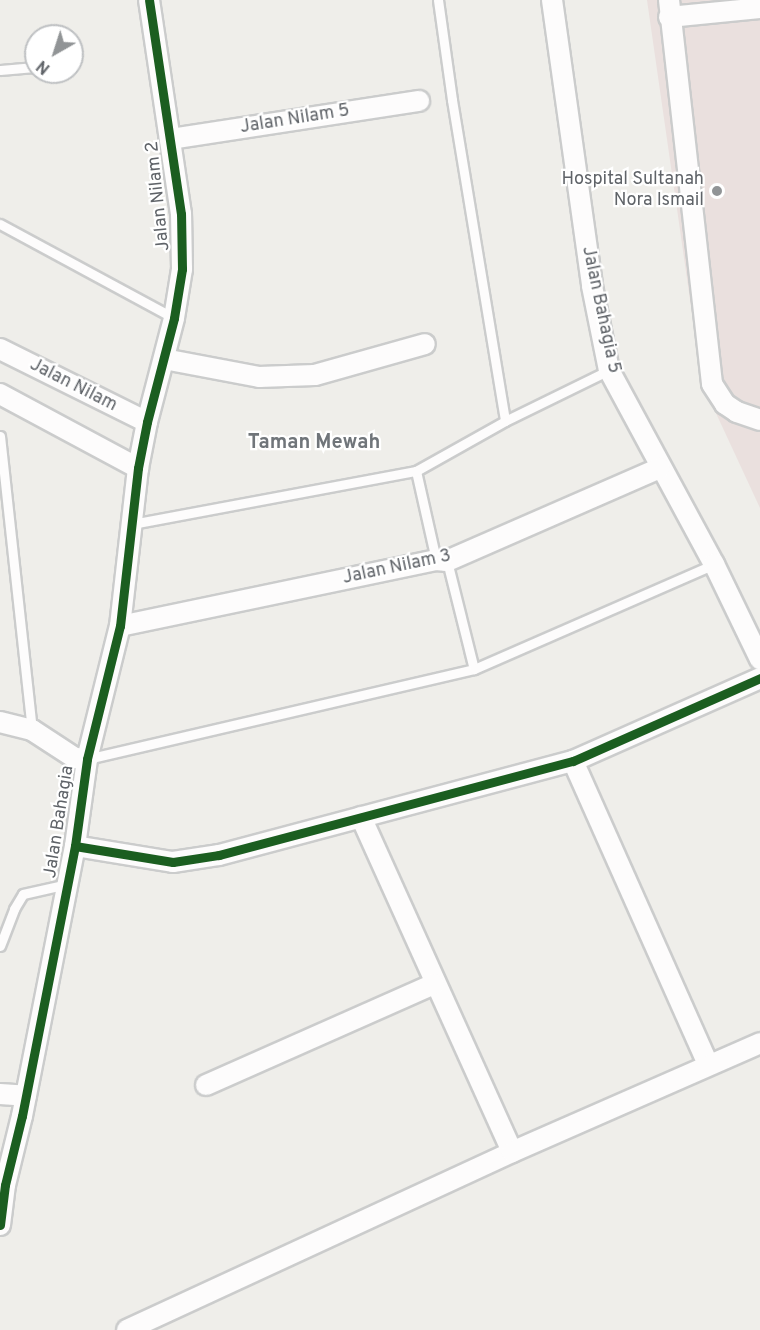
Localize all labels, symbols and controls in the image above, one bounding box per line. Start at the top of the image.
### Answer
north arrow [24,24,84,84]
text: N [33,55,55,78]
street label: Jalan Nilam 5 [239,101,351,139]
street label: Jalan Nilam 2 [142,140,176,252]
place label: Hospital Sultanah Nora Ismail [561,170,704,213]
marker: Hospital Sultanah Nora Ismail [708,182,726,200]
street label: Jalan Bahagia 5 [576,245,624,375]
street label: Jalan Nilam [26,355,120,417]
district label: Taman Mewah [248,431,380,455]
street label: Jalan Nilam 3 [341,546,453,590]
street label: Jalan Bahagia [40,764,80,880]

